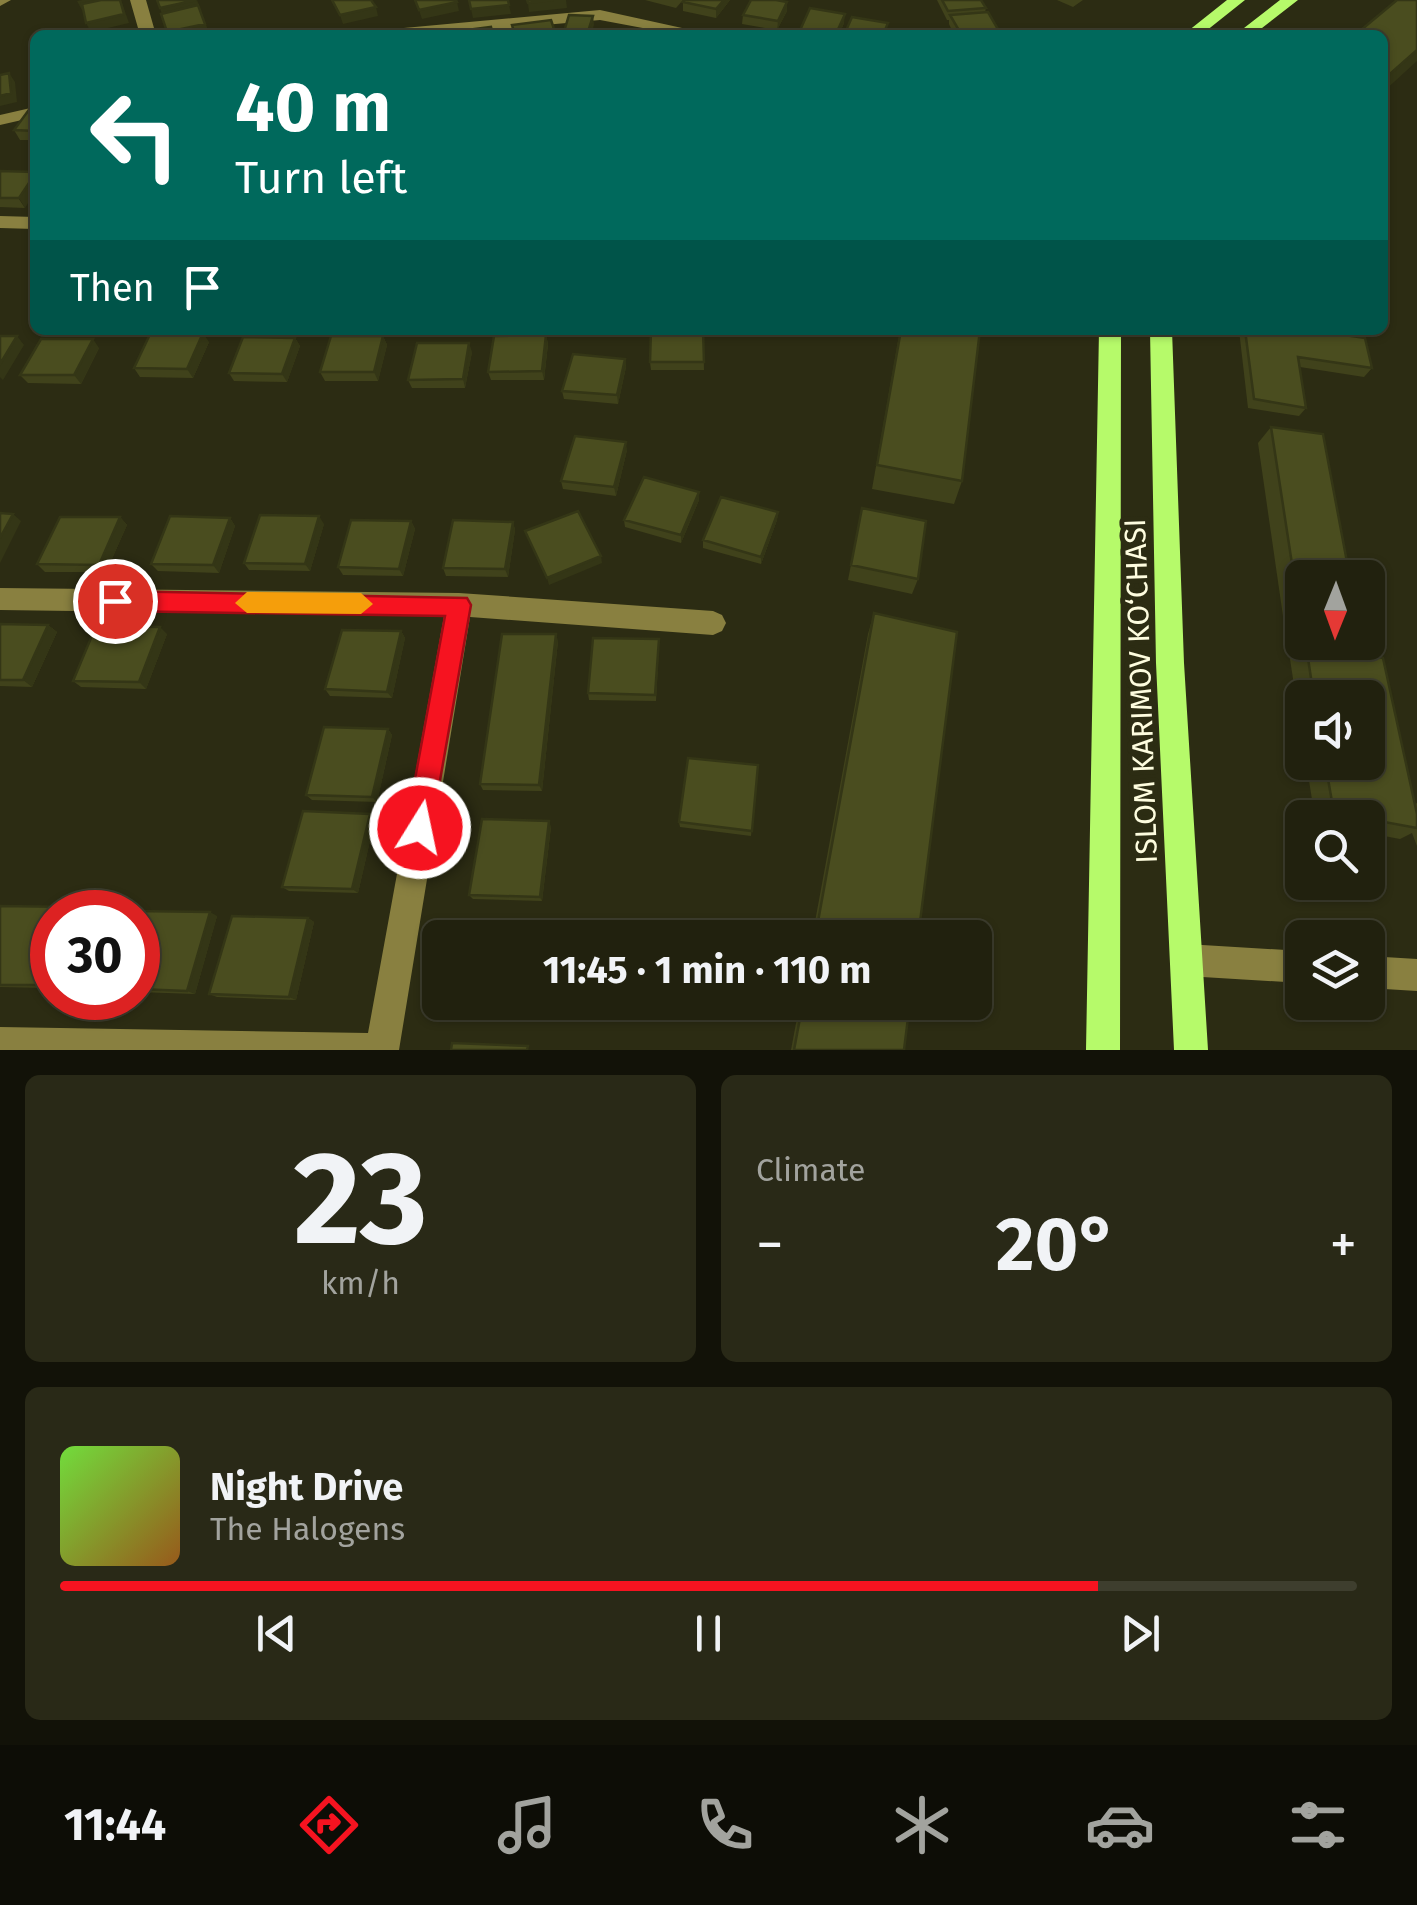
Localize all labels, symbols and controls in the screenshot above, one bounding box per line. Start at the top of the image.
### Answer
text: 40 m [235,66,391,150]
icon: left [70,70,200,200]
text: Turn left [235,151,407,205]
icon: arrive [175,260,230,315]
text: Then [70,265,155,311]
street label: ISLOM KARIMOV KO‘CHASI [1117,518,1165,864]
pin [73,559,158,644]
north arrow [1285,560,1385,660]
map controls [1285,560,1385,1020]
icon: arrive [88,574,143,629]
button: sound [1285,680,1385,780]
position arrow [368,776,472,880]
button: search [1285,800,1385,900]
speed limit sign: 30 [30,890,160,1020]
button: layers [1285,920,1385,1020]
text: 11:45 · 1 min · 110 m [543,947,871,993]
text: 23 [293,1121,428,1277]
text: Climate [756,1151,865,1189]
text: 20° [996,1200,1117,1290]
text: − [756,1212,784,1278]
text: + [1330,1212,1357,1278]
text: km/h [321,1264,400,1302]
text: Night Drive [210,1464,403,1510]
text: The Halogens [210,1510,405,1548]
icon: previous [249,1606,304,1661]
icon: pause [681,1606,736,1661]
icon: next [1113,1606,1168,1661]
icon: directions [294,1790,364,1860]
icon: music [492,1790,562,1860]
icon: phone [690,1790,760,1860]
icon: climate [887,1790,957,1860]
icon: car [1085,1790,1155,1860]
icon: filters [1283,1790,1353,1860]
text: 11:44 [64,1798,166,1852]

